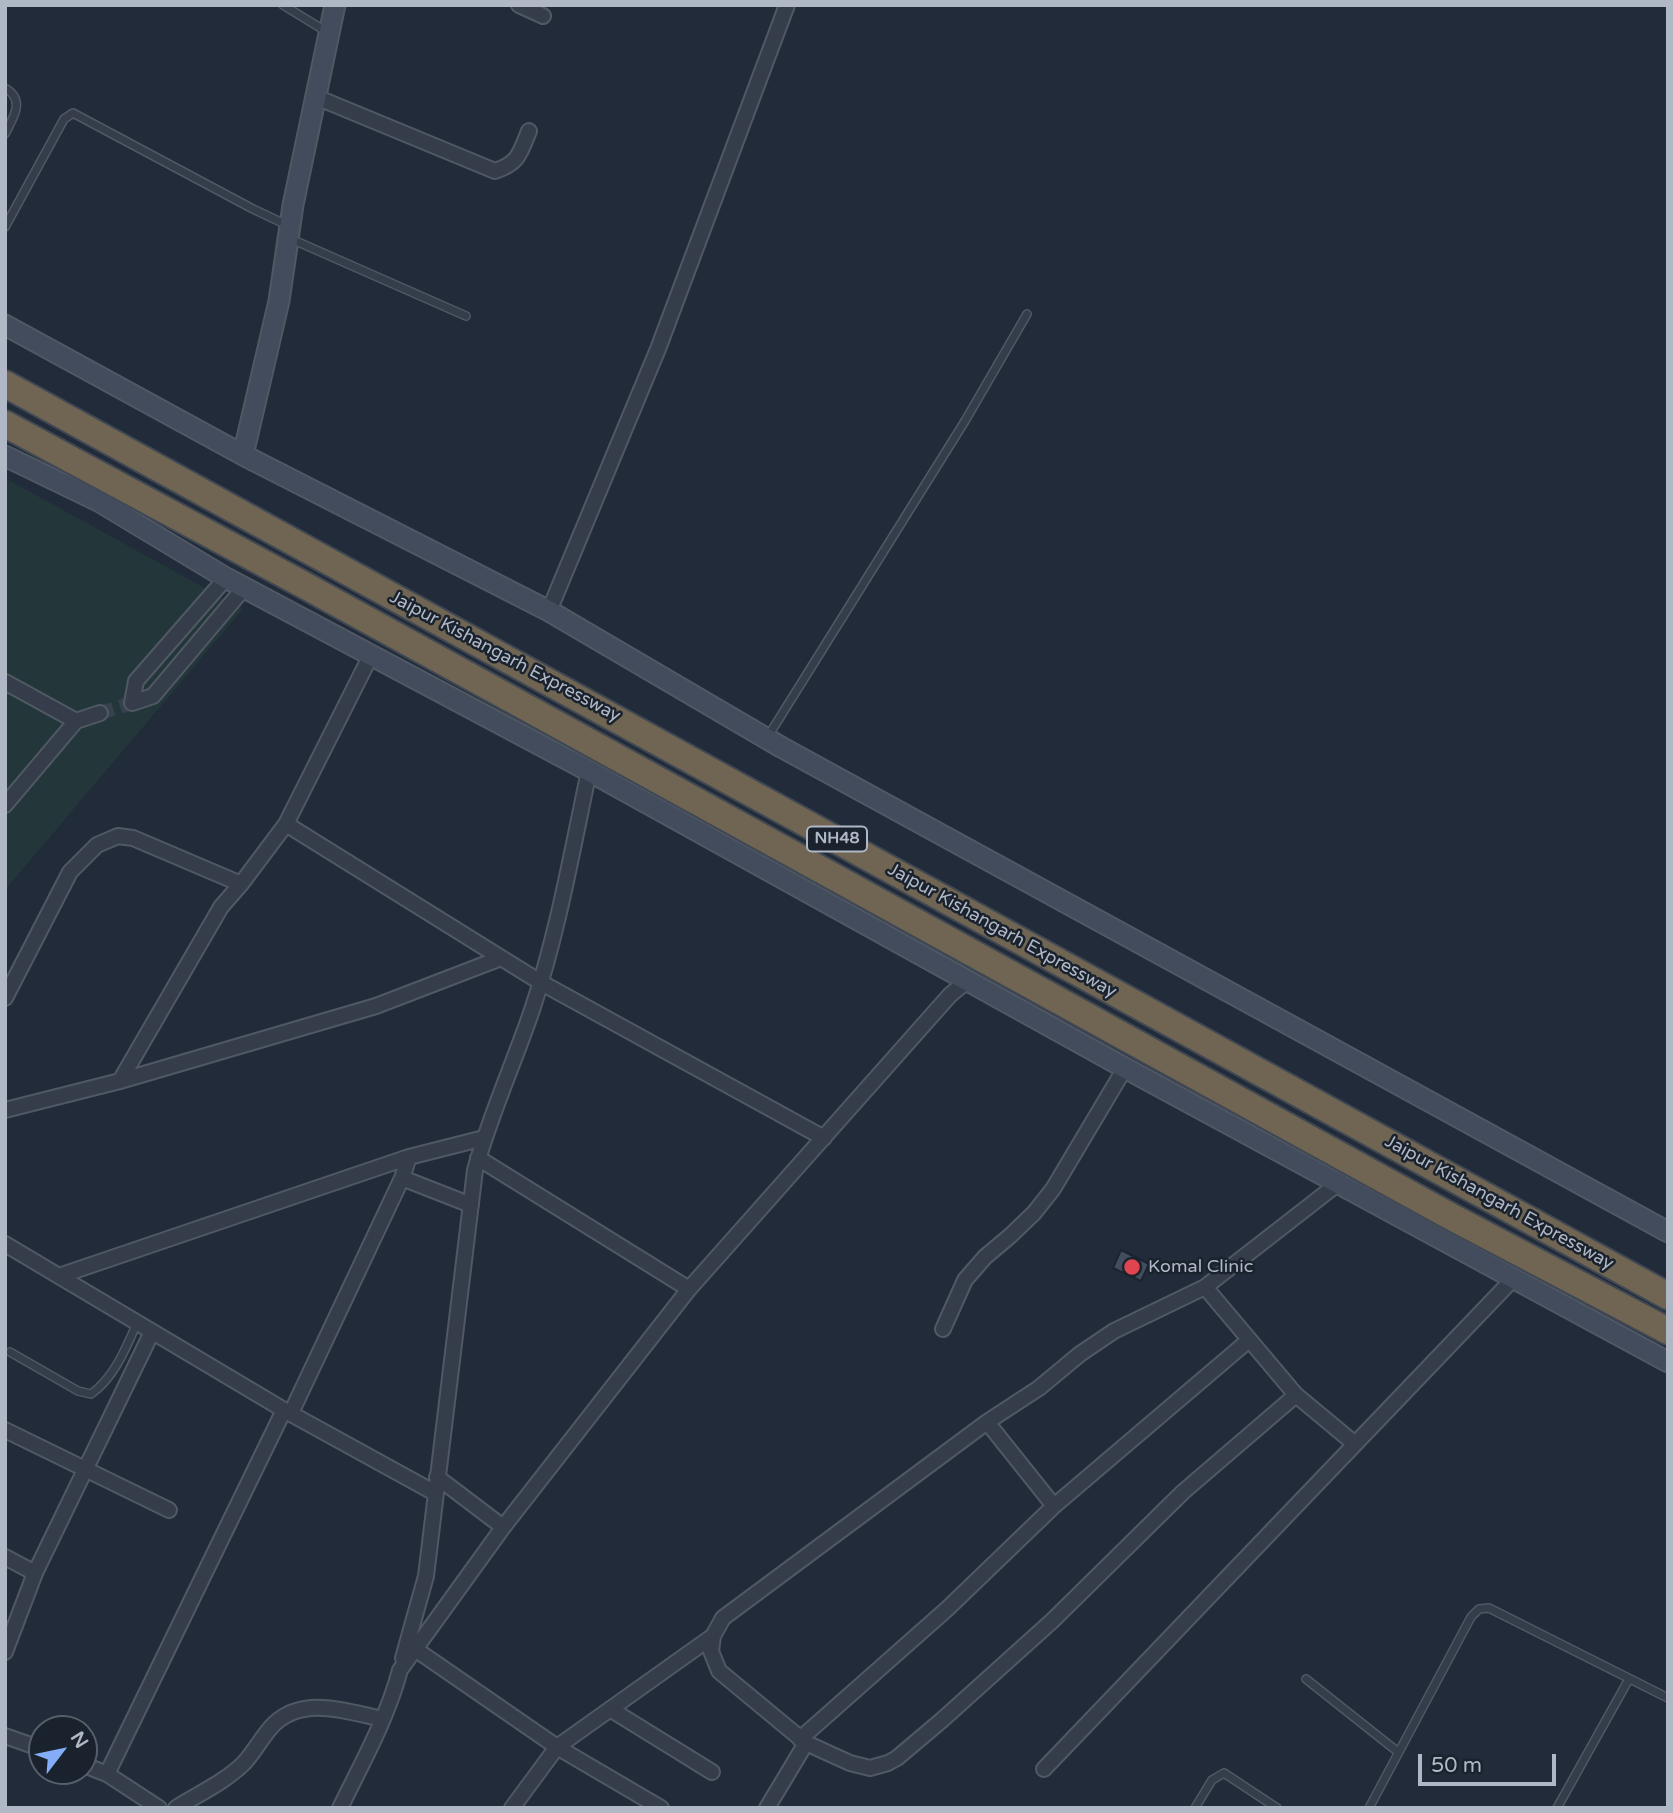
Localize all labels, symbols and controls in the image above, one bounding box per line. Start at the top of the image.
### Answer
street label: Jaipur Kishangarh Expressway [386,587,624,727]
road number: NH48 [807,826,867,852]
street label: Jaipur Kishangarh Expressway [884,859,1120,1003]
street label: Jaipur Kishangarh Expressway [1381,1131,1617,1275]
place label: Komal Clinic [1148,1256,1253,1278]
marker: Komal Clinic [1122,1257,1142,1277]
north arrow [28,1715,98,1785]
text: N [66,1728,92,1752]
scale bar [1421,1740,1559,1784]
text: 50 m [1431,1753,1482,1778]

